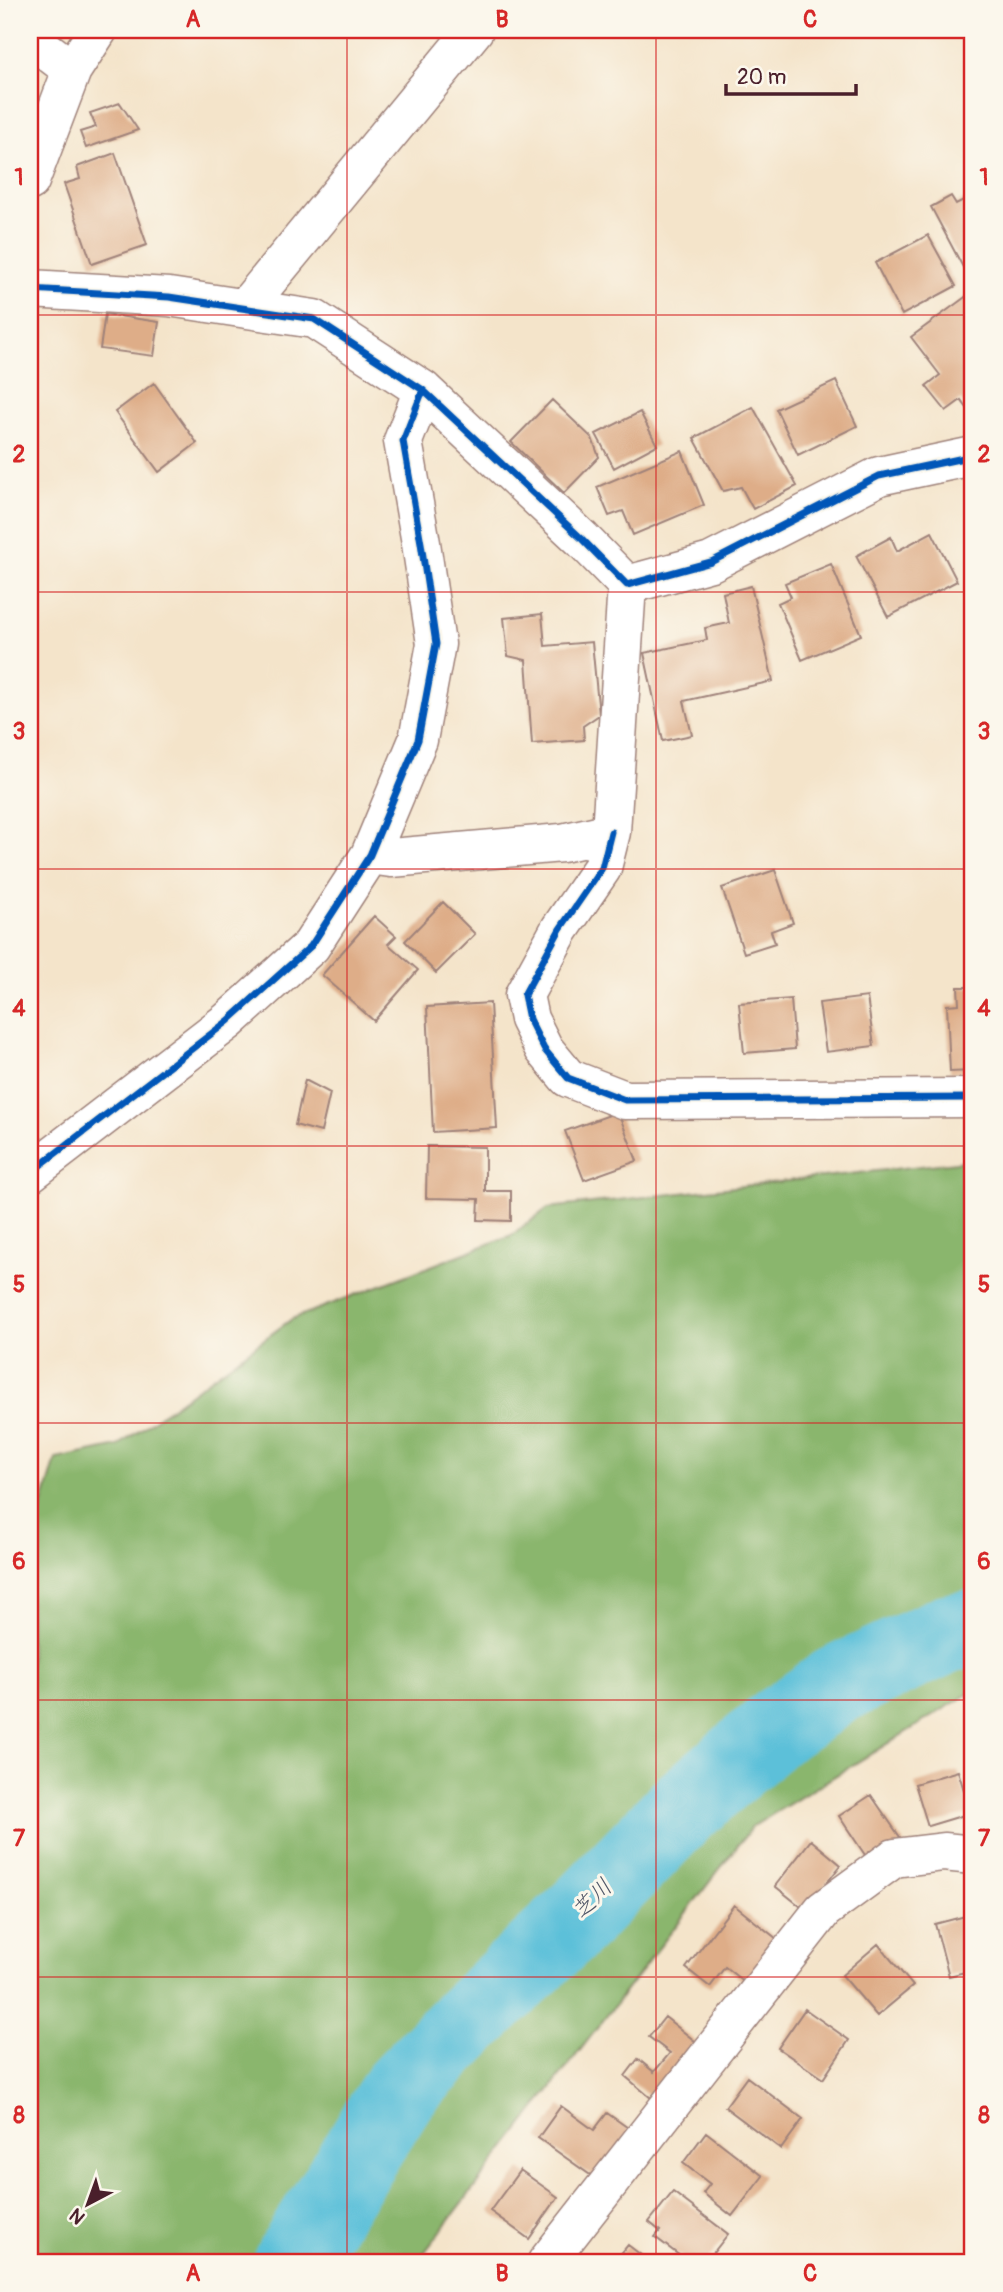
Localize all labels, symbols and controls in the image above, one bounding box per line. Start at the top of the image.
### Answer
text: A [186,5,201,34]
text: B [495,5,509,34]
text: C [803,5,817,34]
scale bar [726,52,856,96]
text: 20 m [737,64,786,91]
text: 1 [15,163,24,192]
text: 1 [980,163,989,192]
text: 2 [13,440,26,469]
text: 2 [978,440,991,469]
text: 3 [13,717,25,746]
text: 3 [978,717,990,746]
text: 4 [12,994,26,1023]
text: 4 [977,994,991,1023]
text: 5 [13,1270,25,1299]
text: 5 [978,1270,990,1299]
text: 6 [12,1547,26,1576]
text: 6 [977,1547,991,1576]
text: 7 [13,1824,26,1853]
text: 7 [978,1824,991,1853]
water label: 芝川 [565,1872,619,1926]
text: 8 [13,2101,25,2130]
text: 8 [978,2101,990,2130]
north arrow [52,2170,122,2240]
text: N [65,2203,90,2229]
text: A [186,2259,201,2288]
text: B [495,2259,509,2288]
text: C [803,2259,817,2288]

